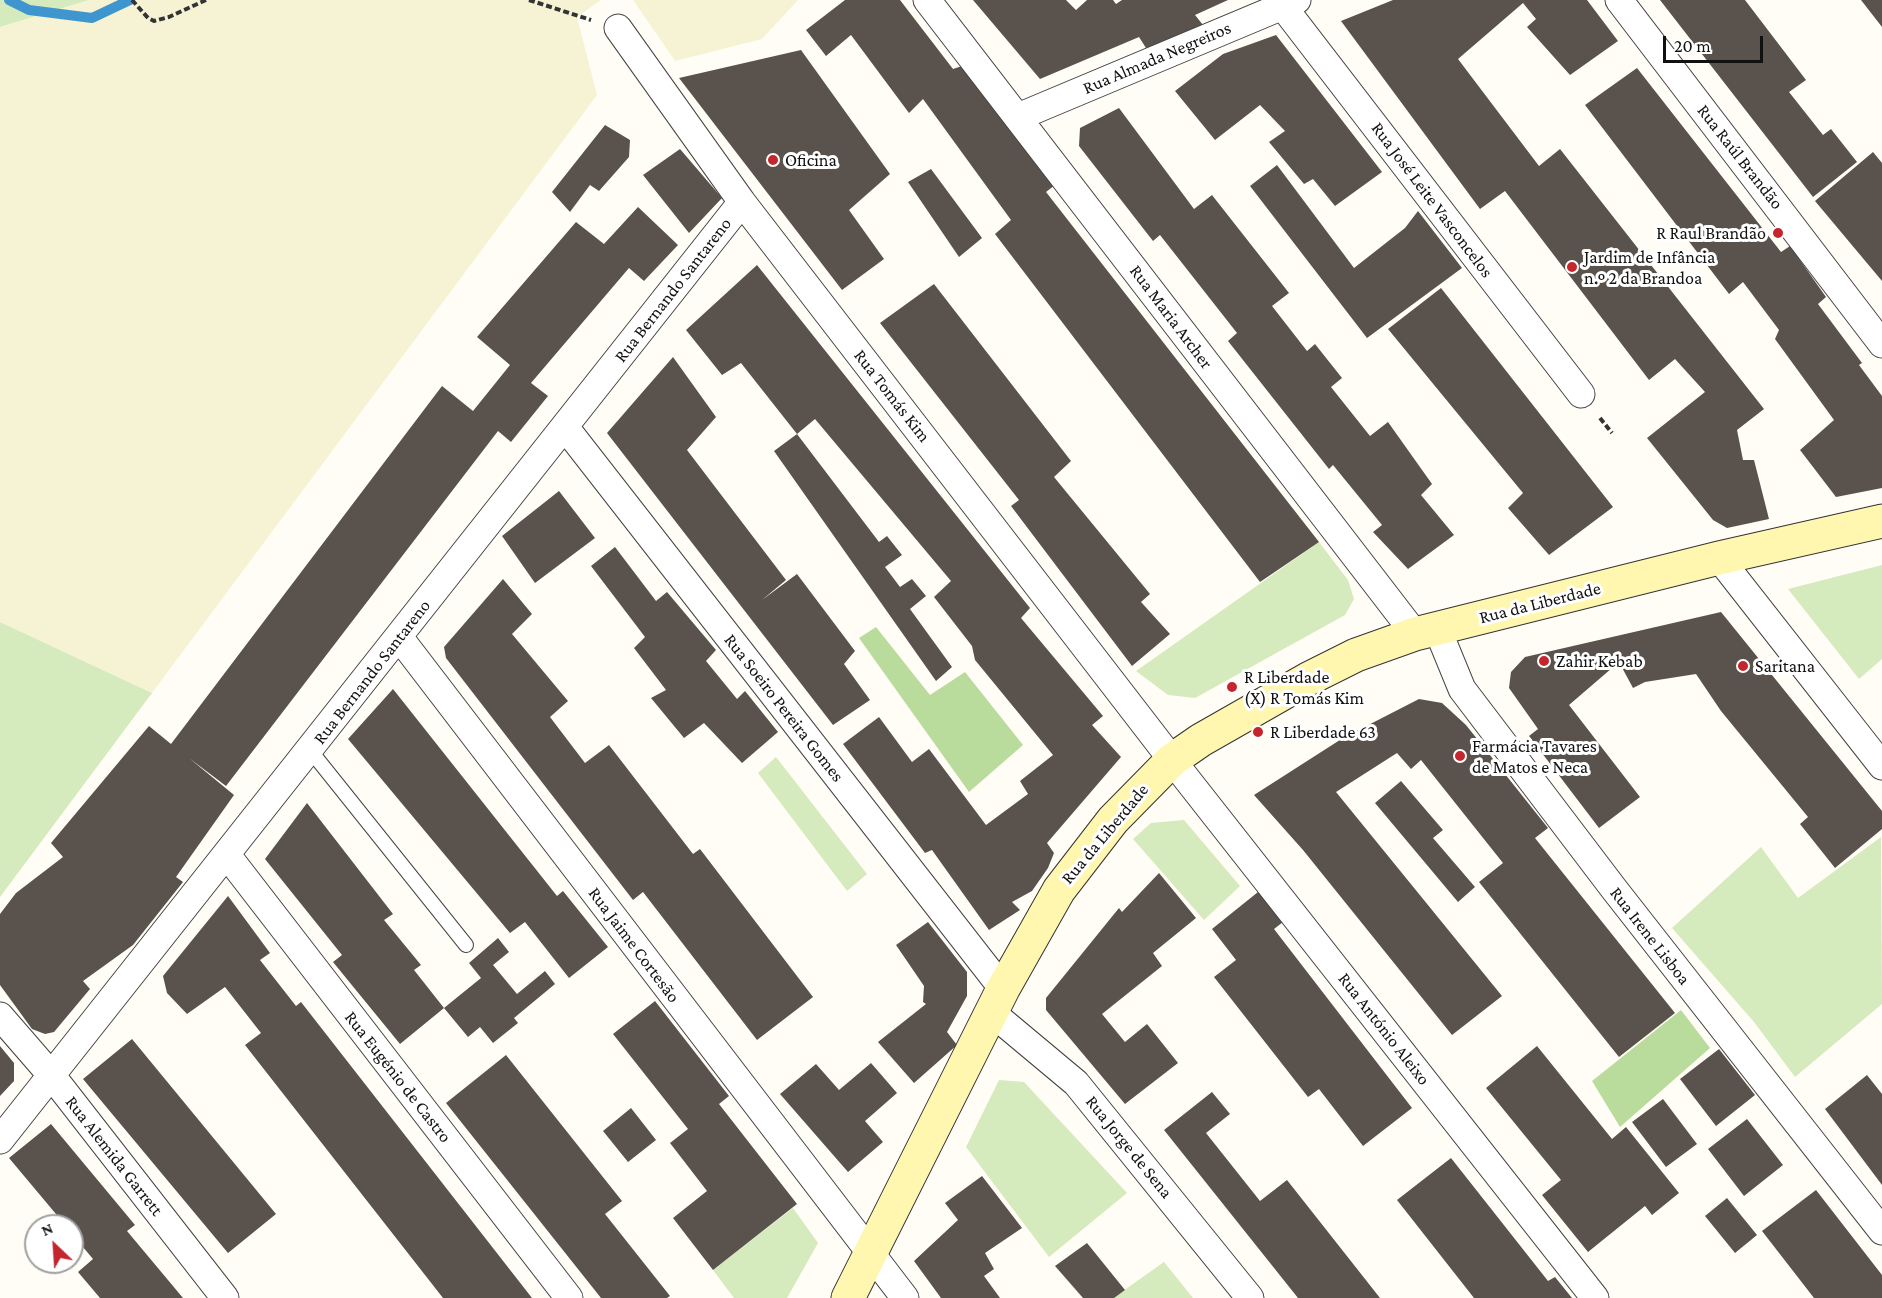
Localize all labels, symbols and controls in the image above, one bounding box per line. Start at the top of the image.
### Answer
street label: Rua Almada Negreiros [1080,17,1234,99]
scale bar [1666,24,1766,62]
text: 20 m [1674,36,1711,56]
street label: Rua Raúl Brandão [1692,100,1788,214]
street label: Rua José Leite Vasconcelos [1366,118,1498,282]
place label: Oficina [785,149,837,171]
marker: Oficina [766,153,780,167]
street label: Rua Bernando Santareno [610,213,736,367]
place label: R Raul Brandão [1656,222,1766,244]
marker: R Raul Brandão [1771,226,1785,240]
place label: Jardim de Infância n.º 2 da Brandoa [1584,246,1715,288]
marker: Jardim de Infância n.º 2 da Brandoa [1565,260,1579,274]
street label: Rua Maria Archer [1125,261,1217,373]
street label: Rua Tomás Kim [849,345,935,447]
street label: Rua da Liberdade [1477,577,1603,629]
street label: Rua Bernando Santareno [309,595,435,749]
street label: Rua Soeiro Pereira Gomes [719,630,849,786]
place label: Zahir Kebab [1556,650,1643,672]
marker: Zahir Kebab [1537,654,1551,668]
place label: Saritana [1755,655,1815,677]
marker: Saritana [1736,659,1750,673]
place label: R Liberdade (X) R Tomás Kim [1244,666,1364,708]
marker: R Liberdade (X) R Tomás Kim [1225,680,1239,694]
place label: R Liberdade 63 [1270,721,1376,743]
marker: R Liberdade 63 [1251,725,1265,739]
place label: Farmácia Tavares de Matos e Neca [1472,735,1597,777]
marker: Farmácia Tavares de Matos e Neca [1453,749,1467,763]
street label: Rua da Liberdade [1057,779,1153,889]
street label: Rua Jaime Cortesão [584,883,684,1007]
street label: Rua Irene Lisboa [1605,883,1695,989]
street label: Rua António Aleixo [1333,968,1435,1090]
street label: Rua Eugénio de Castro [340,1007,456,1147]
street label: Rua Jorge de Sena [1081,1091,1177,1203]
street label: Rua Alemida Garrett [60,1092,168,1220]
north arrow [24,1214,84,1274]
text: N [38,1219,56,1239]

